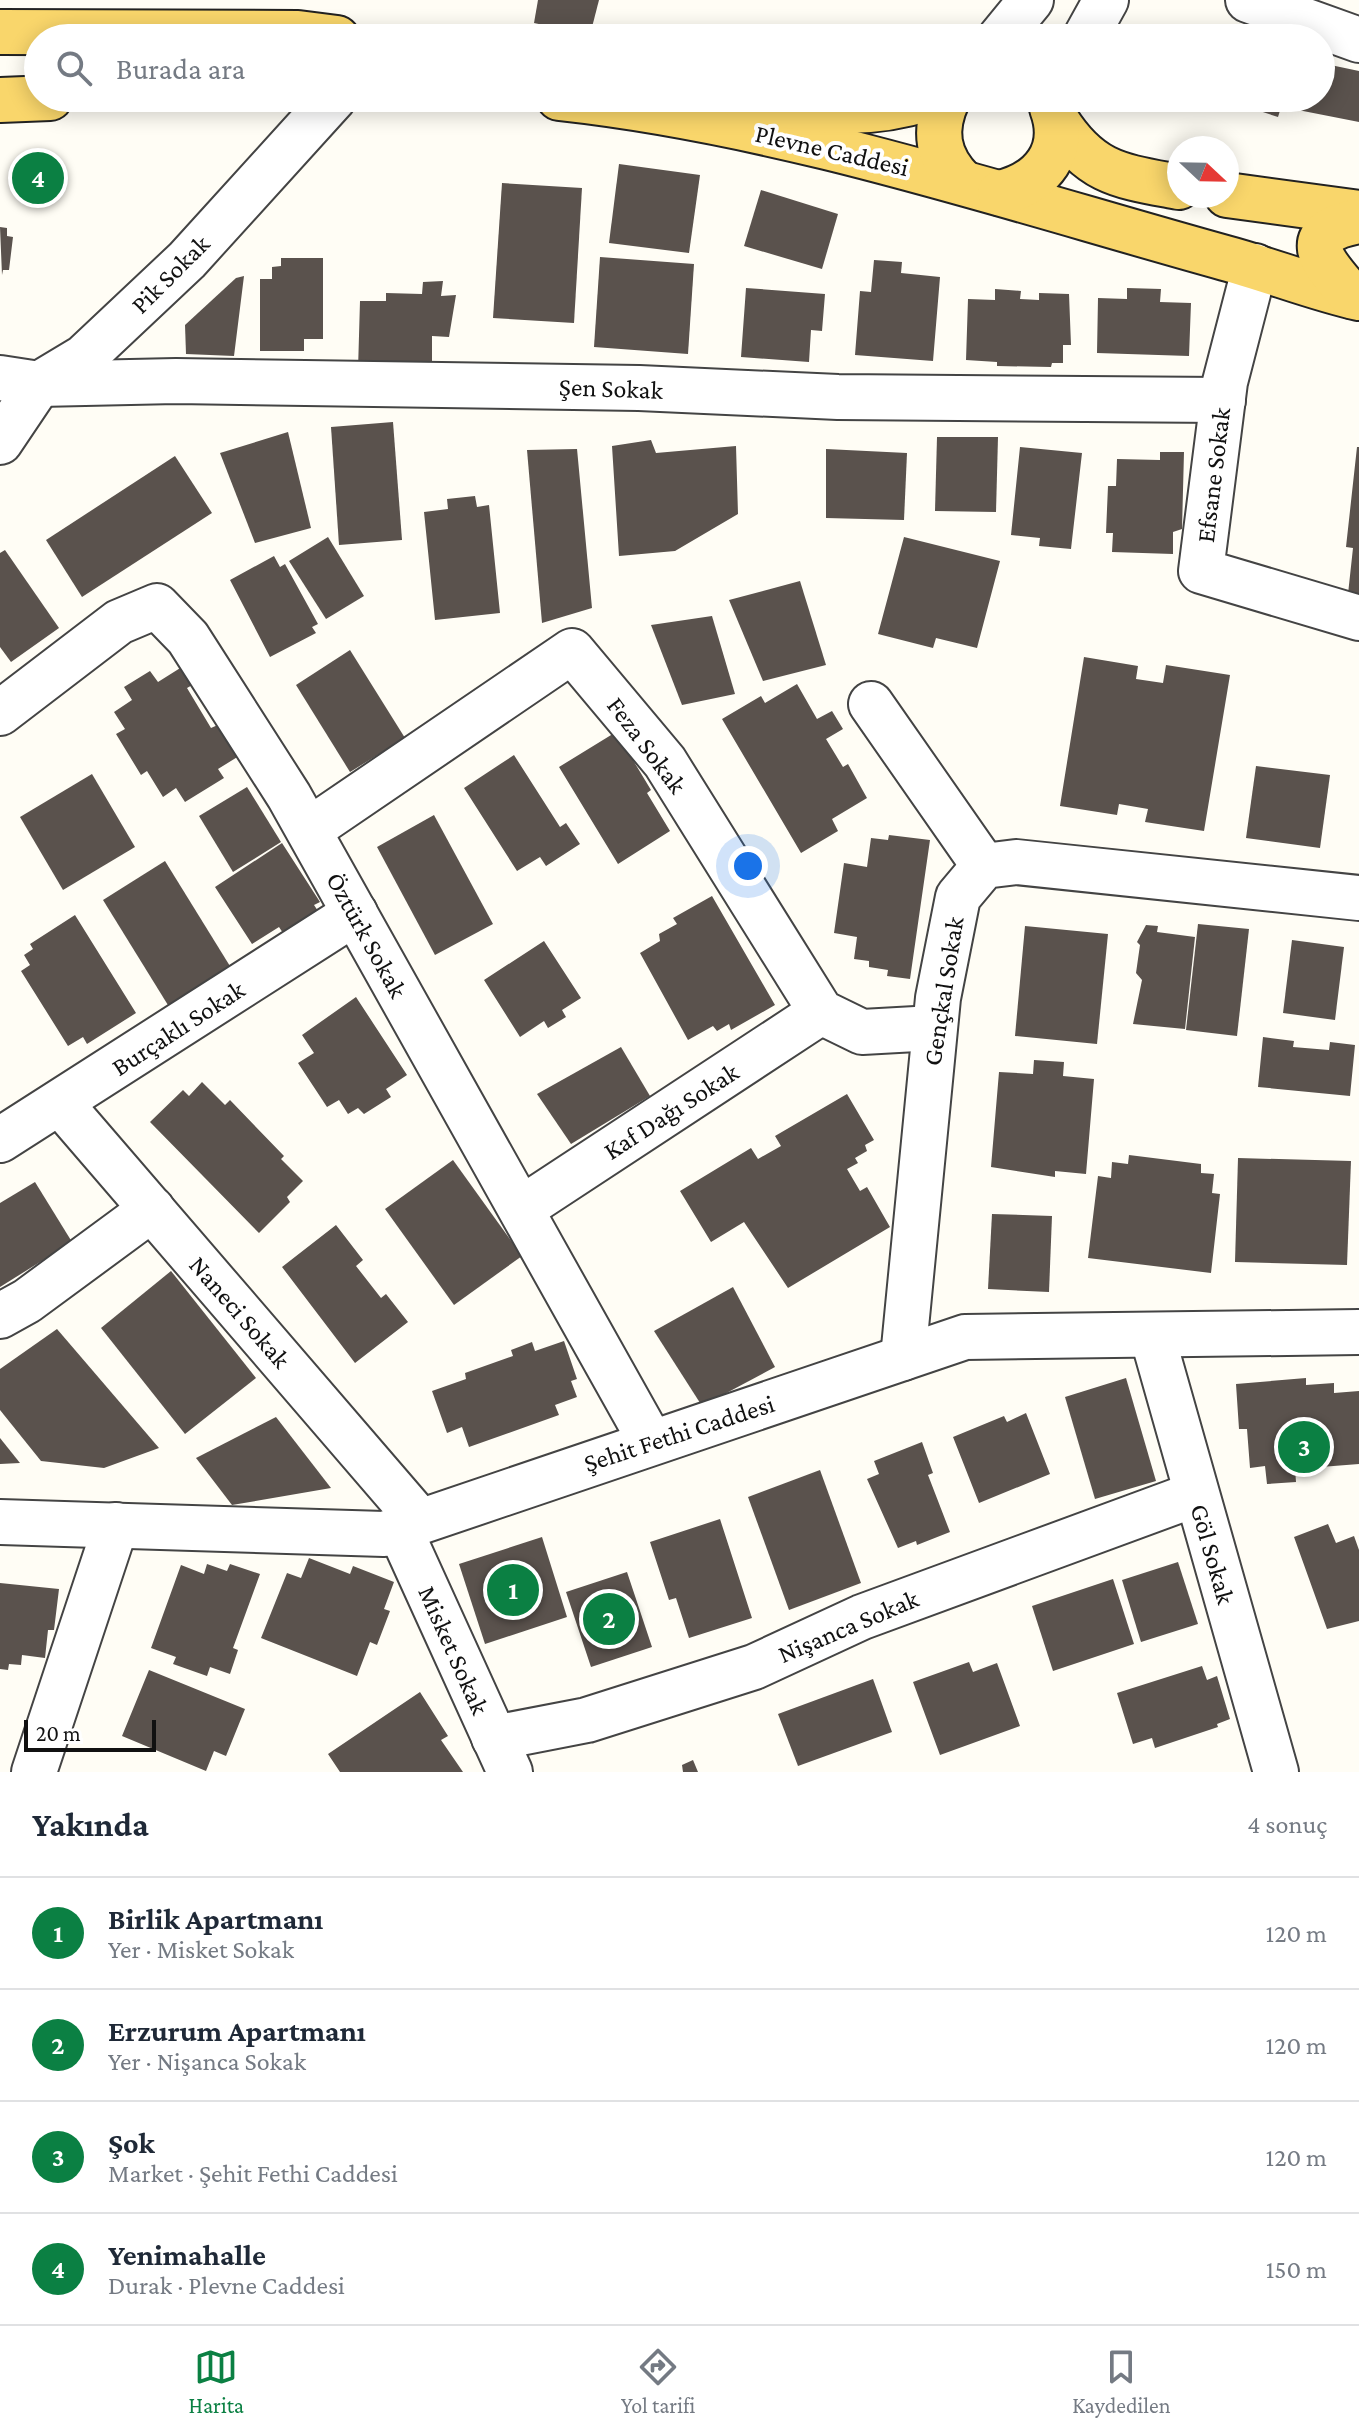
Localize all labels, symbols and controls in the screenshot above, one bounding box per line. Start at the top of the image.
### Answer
search box [24,24,1335,112]
icon: search [52,46,96,90]
text: Burada ara [116,52,245,85]
street label: Plevne Caddesi [752,119,912,182]
north arrow [1167,136,1239,208]
pin: 4 [12,148,64,208]
street label: Pik Sokak [125,229,216,320]
street label: Şen Sokak [558,372,664,405]
street label: Efsane Sokak [1191,405,1236,544]
street label: Feza Sokak [601,691,693,800]
your location [728,846,768,886]
street label: Öztürk Sokak [320,867,413,1004]
street label: Gençkal Sokak [917,914,970,1068]
street label: Burçaklı Sokak [107,974,250,1082]
street label: Kaf Dağı Sokak [599,1057,745,1166]
street label: Naneci Sokak [183,1250,296,1375]
street label: Şehit Fethi Caddesi [580,1389,778,1478]
pin: 3 [1278,1417,1330,1477]
street label: Göl Sokak [1184,1501,1241,1608]
pin: 1 [487,1560,539,1620]
street label: Misket Sokak [412,1581,495,1719]
street label: Nişanca Sokak [774,1584,923,1669]
pin: 2 [583,1589,635,1649]
scale bar [24,1716,156,1752]
text: 20 m [36,1721,81,1746]
text: Yakında [32,1806,149,1843]
text: 4 sonuç [1247,1810,1327,1839]
text: Birlik Apartmanı [108,1902,323,1935]
text: 1 [53,1919,63,1948]
text: 120 m [1266,1919,1327,1948]
text: Yer · Misket Sokak [108,1935,294,1964]
text: Erzurum Apartmanı [108,2014,366,2047]
text: 2 [51,2031,65,2060]
text: 120 m [1266,2031,1327,2060]
text: Yer · Nişanca Sokak [108,2047,306,2076]
text: Şok [108,2126,155,2159]
text: 3 [52,2143,64,2172]
text: 120 m [1266,2143,1327,2172]
text: Market · Şehit Fethi Caddesi [108,2159,398,2188]
text: Yenimahalle [108,2238,266,2271]
text: 4 [51,2255,65,2284]
text: 150 m [1266,2255,1327,2284]
text: Durak · Plevne Caddesi [108,2271,345,2300]
tab: Harita [188,2345,244,2418]
tab: Yol tarifi [621,2345,695,2418]
tab: Kaydedilen [1072,2345,1170,2418]

